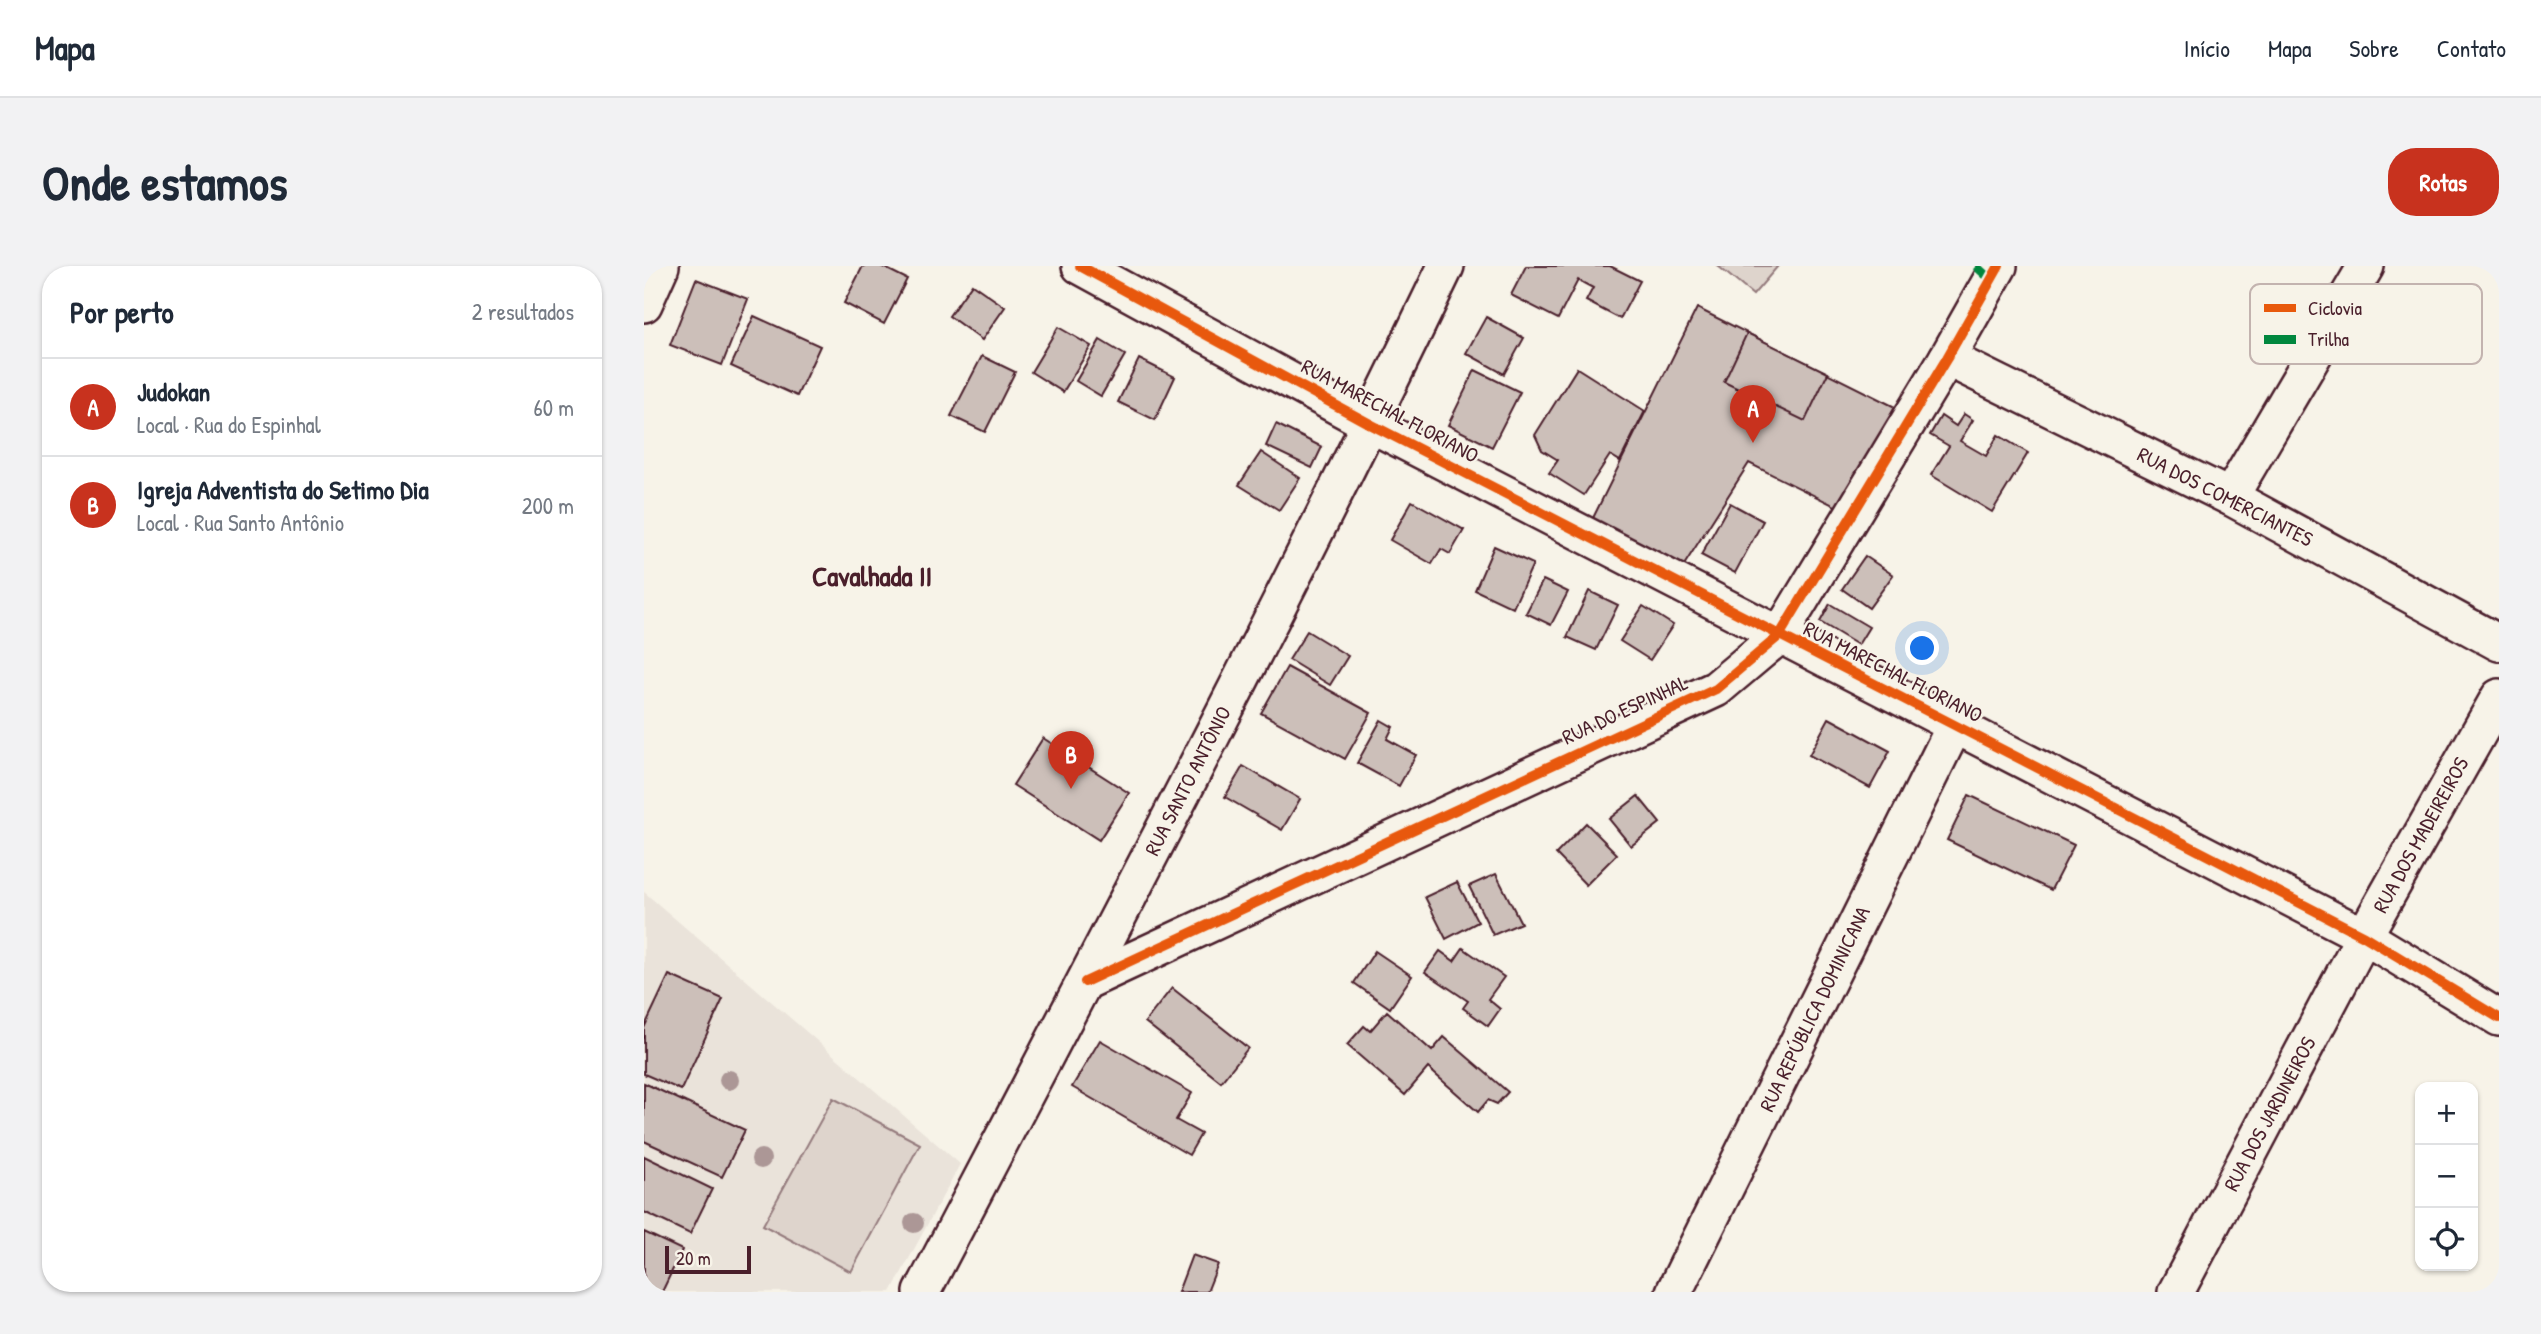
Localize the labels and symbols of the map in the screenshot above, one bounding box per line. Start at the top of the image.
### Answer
legend [2250,284,2482,364]
text: Ciclovia [2308,295,2363,321]
text: Trilha [2308,326,2349,352]
street label: RUA MARECHAL FLORIANO [1297,352,1484,470]
pin: A [1730,385,1776,443]
street label: RUA DOS COMERCIANTES [2132,440,2318,554]
district label: Cavalhada II [812,557,932,595]
street label: RUA MARECHAL FLORIANO [1799,614,1988,729]
your location [1905,631,1939,665]
street label: RUA DO ESPINHAL [1557,668,1693,751]
street label: RUA SANTO ANTÔNIO [1137,701,1238,861]
pin: B [1048,731,1094,789]
street label: RUA DOS MADEIREIROS [2366,751,2476,918]
street label: RUA REPÚBLICA DOMINICANA [1752,901,1877,1116]
street label: RUA DOS JARDINEIROS [2217,1031,2323,1196]
scale bar [665,1243,751,1275]

